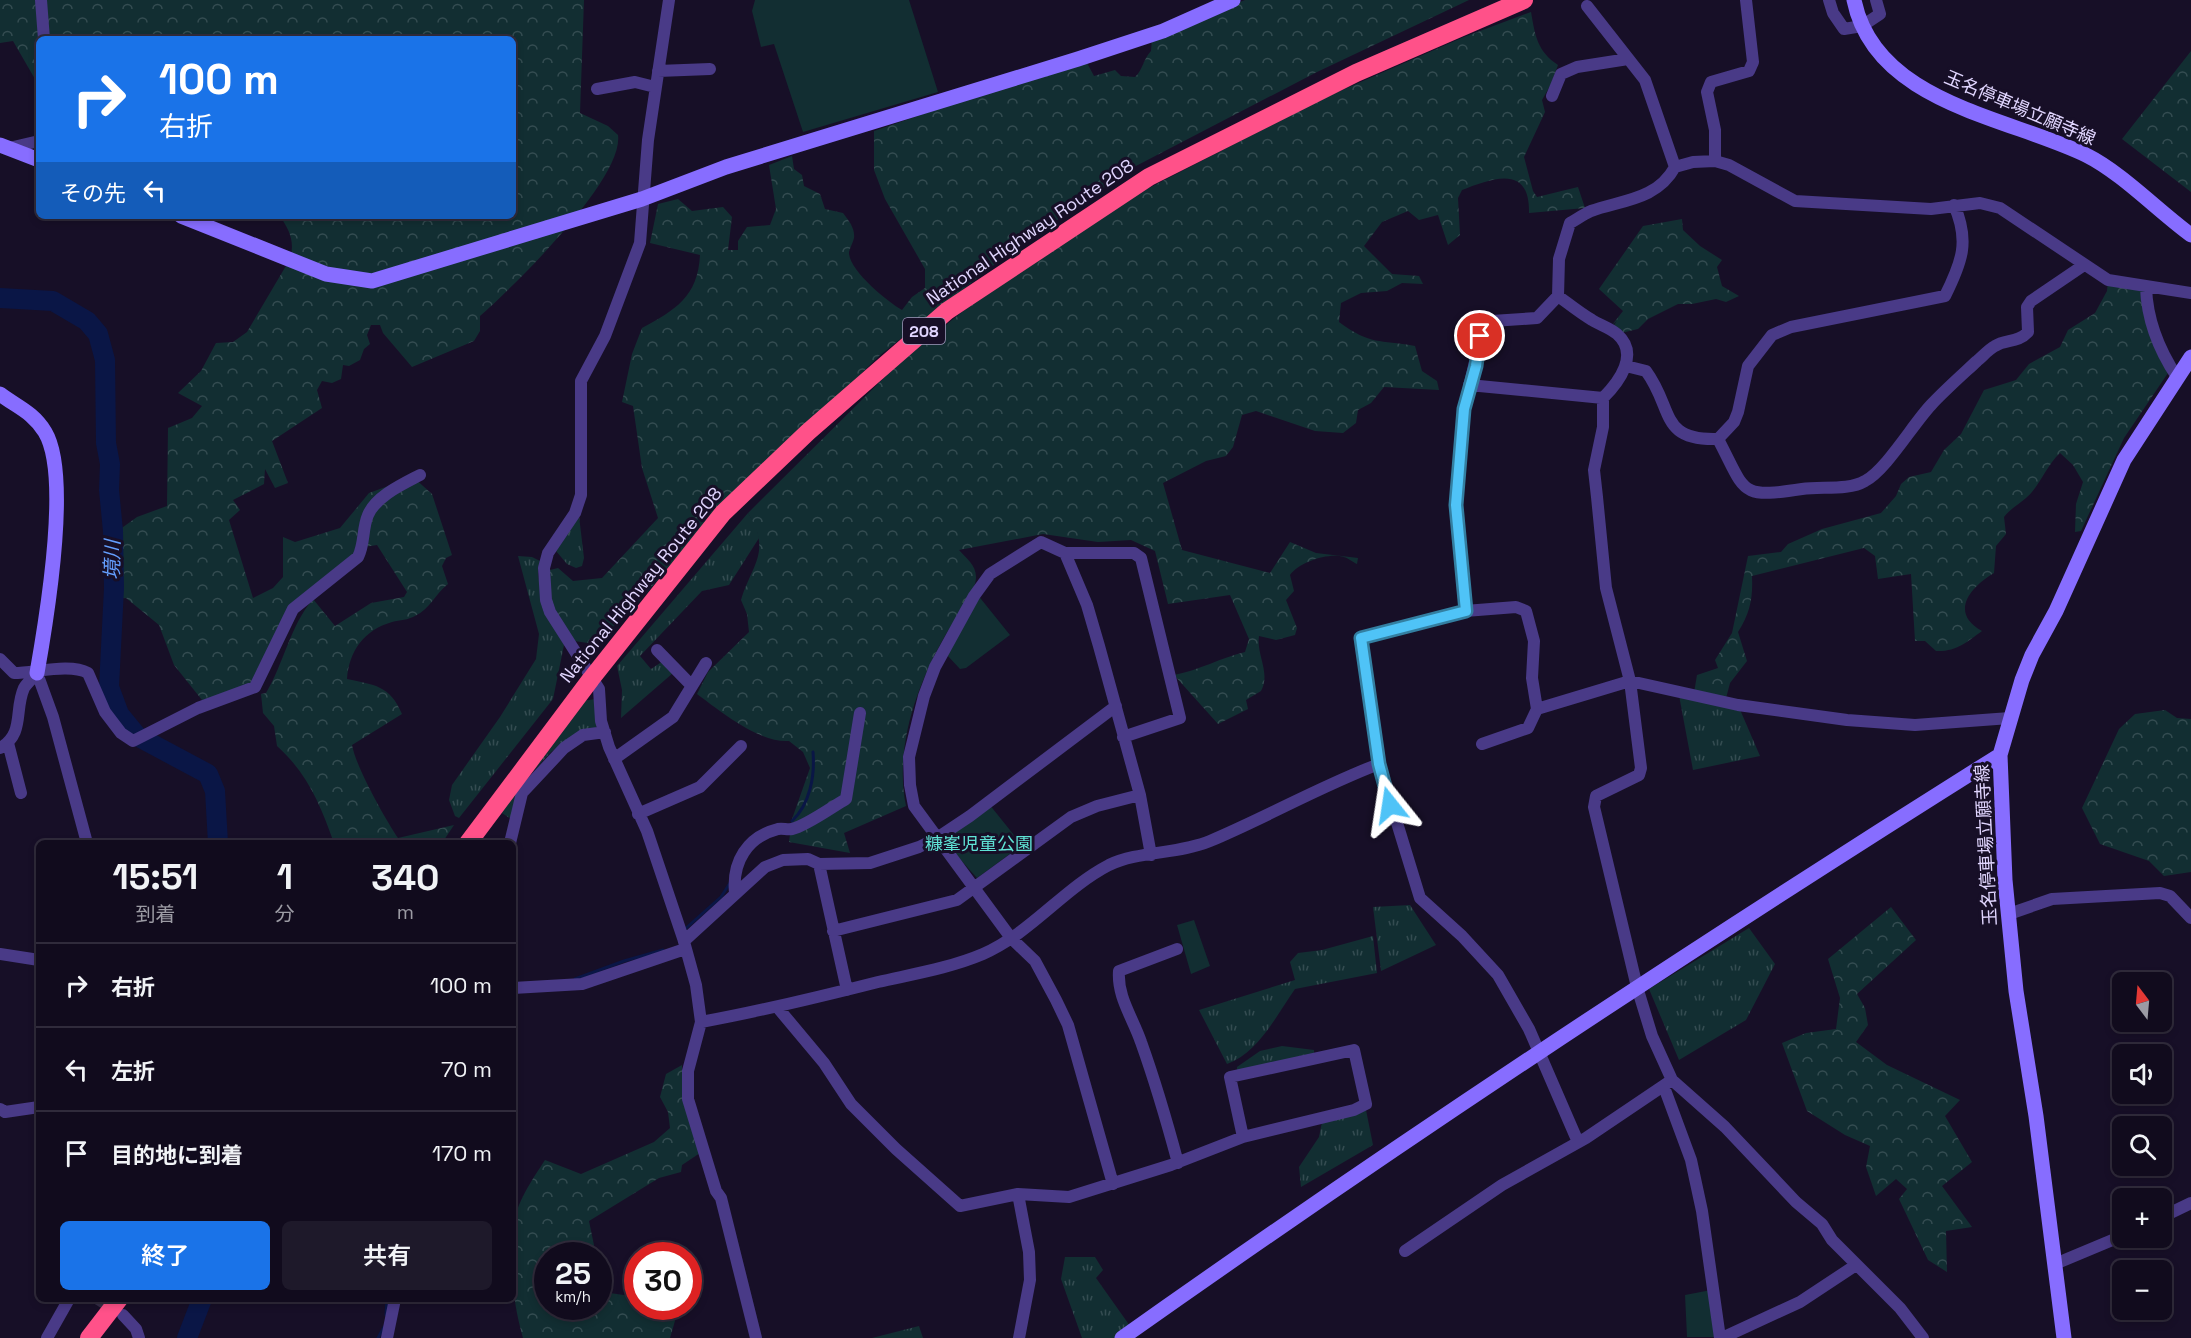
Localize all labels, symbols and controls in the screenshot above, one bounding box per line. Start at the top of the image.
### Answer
text: 100 m [159,53,279,106]
icon: right [60,60,138,138]
street label: 玉名停車場立願寺線 [1941,65,2099,150]
text: 右折 [159,109,213,144]
street label: National Highway Route 208 [922,154,1138,310]
icon: left [138,174,171,207]
text: その先 [60,179,126,207]
pin [1454,310,1505,361]
road number: 208 [903,318,945,344]
icon: arrive [1463,319,1496,352]
street label: National Highway Route 208 [555,482,727,687]
water label: 境川 [99,538,125,580]
street label: 玉名停車場立願寺線 [1970,764,2001,927]
position arrow [1358,773,1422,837]
park label: 糠峯児童公園 [925,832,1033,855]
text: 15:51 [113,854,198,900]
text: 1 [277,854,293,900]
text: 340 [371,855,439,901]
text: m [397,899,414,925]
text: 到着 [135,901,175,927]
text: 分 [275,901,295,927]
icon: right [60,969,93,1002]
text: 100 m [430,971,492,999]
north arrow [2112,972,2172,1032]
map controls [2112,972,2172,1320]
text: 右折 [111,973,155,1001]
button: sound [2112,1044,2172,1104]
icon: left [60,1053,93,1086]
text: 70 m [441,1055,492,1083]
text: 左折 [111,1057,155,1085]
button: search [2112,1116,2172,1176]
icon: arrive [60,1137,93,1170]
text: 170 m [432,1139,492,1167]
text: 目的地に到着 [111,1141,243,1169]
button: + [2112,1188,2172,1248]
button: 終了 [60,1221,270,1290]
button: 共有 [282,1221,492,1290]
speed limit sign: 30 [624,1242,702,1320]
text: 25 [555,1254,591,1293]
button: − [2112,1260,2172,1320]
text: km/h [555,1287,591,1306]

